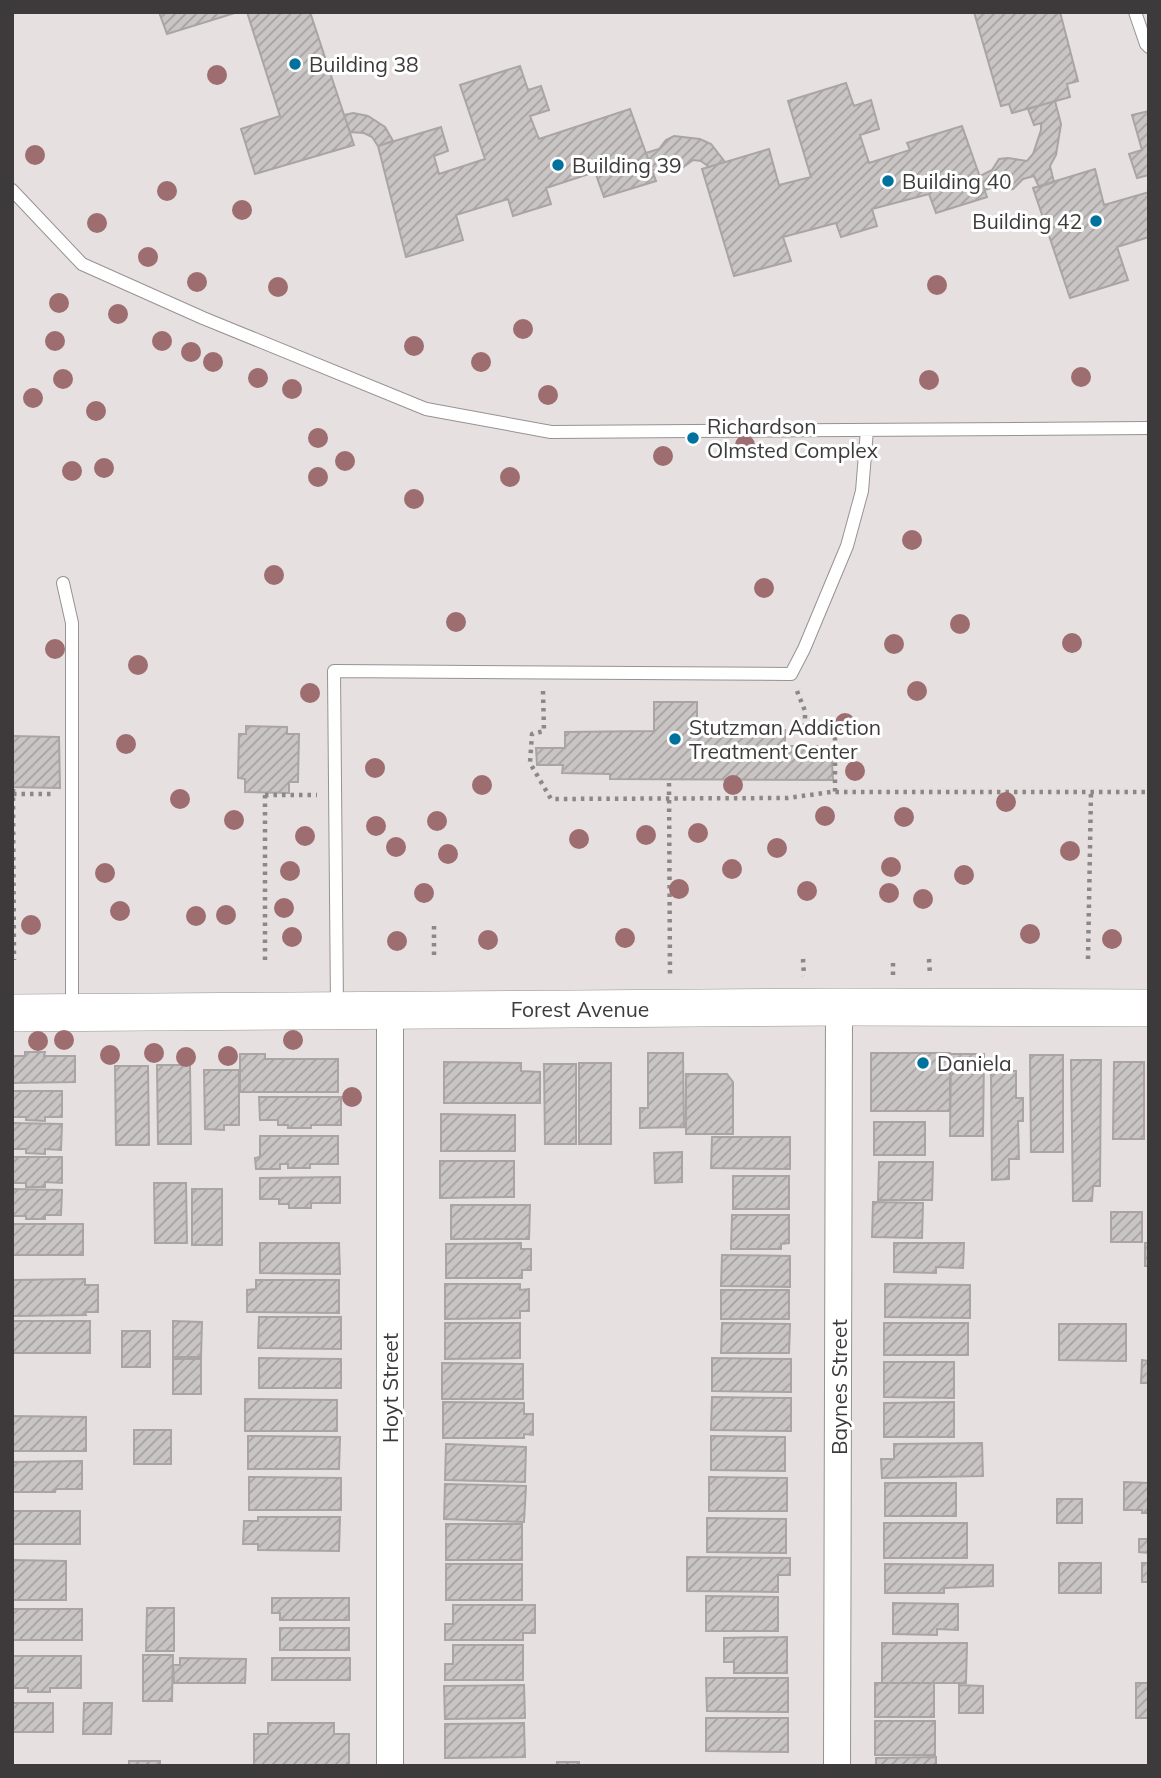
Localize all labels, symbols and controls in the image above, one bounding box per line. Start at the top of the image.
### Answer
place label: Building 38 [309,51,419,77]
marker: Building 38 [287,56,303,72]
place label: Building 39 [572,152,682,178]
marker: Building 39 [550,157,566,173]
place label: Building 40 [902,168,1012,194]
marker: Building 40 [880,173,896,189]
place label: Building 42 [972,208,1082,234]
marker: Building 42 [1088,213,1104,229]
place label: Richardson Olmsted Complex [707,413,878,463]
marker: Richardson Olmsted Complex [685,430,701,446]
place label: Stutzman Addiction Treatment Center [689,714,881,764]
marker: Stutzman Addiction Treatment Center [667,731,683,747]
street label: Forest Avenue [511,996,649,1022]
place label: Daniela [937,1050,1012,1076]
marker: Daniela [915,1055,931,1071]
street label: Baynes Street [826,1319,852,1455]
street label: Hoyt Street [377,1333,403,1443]

